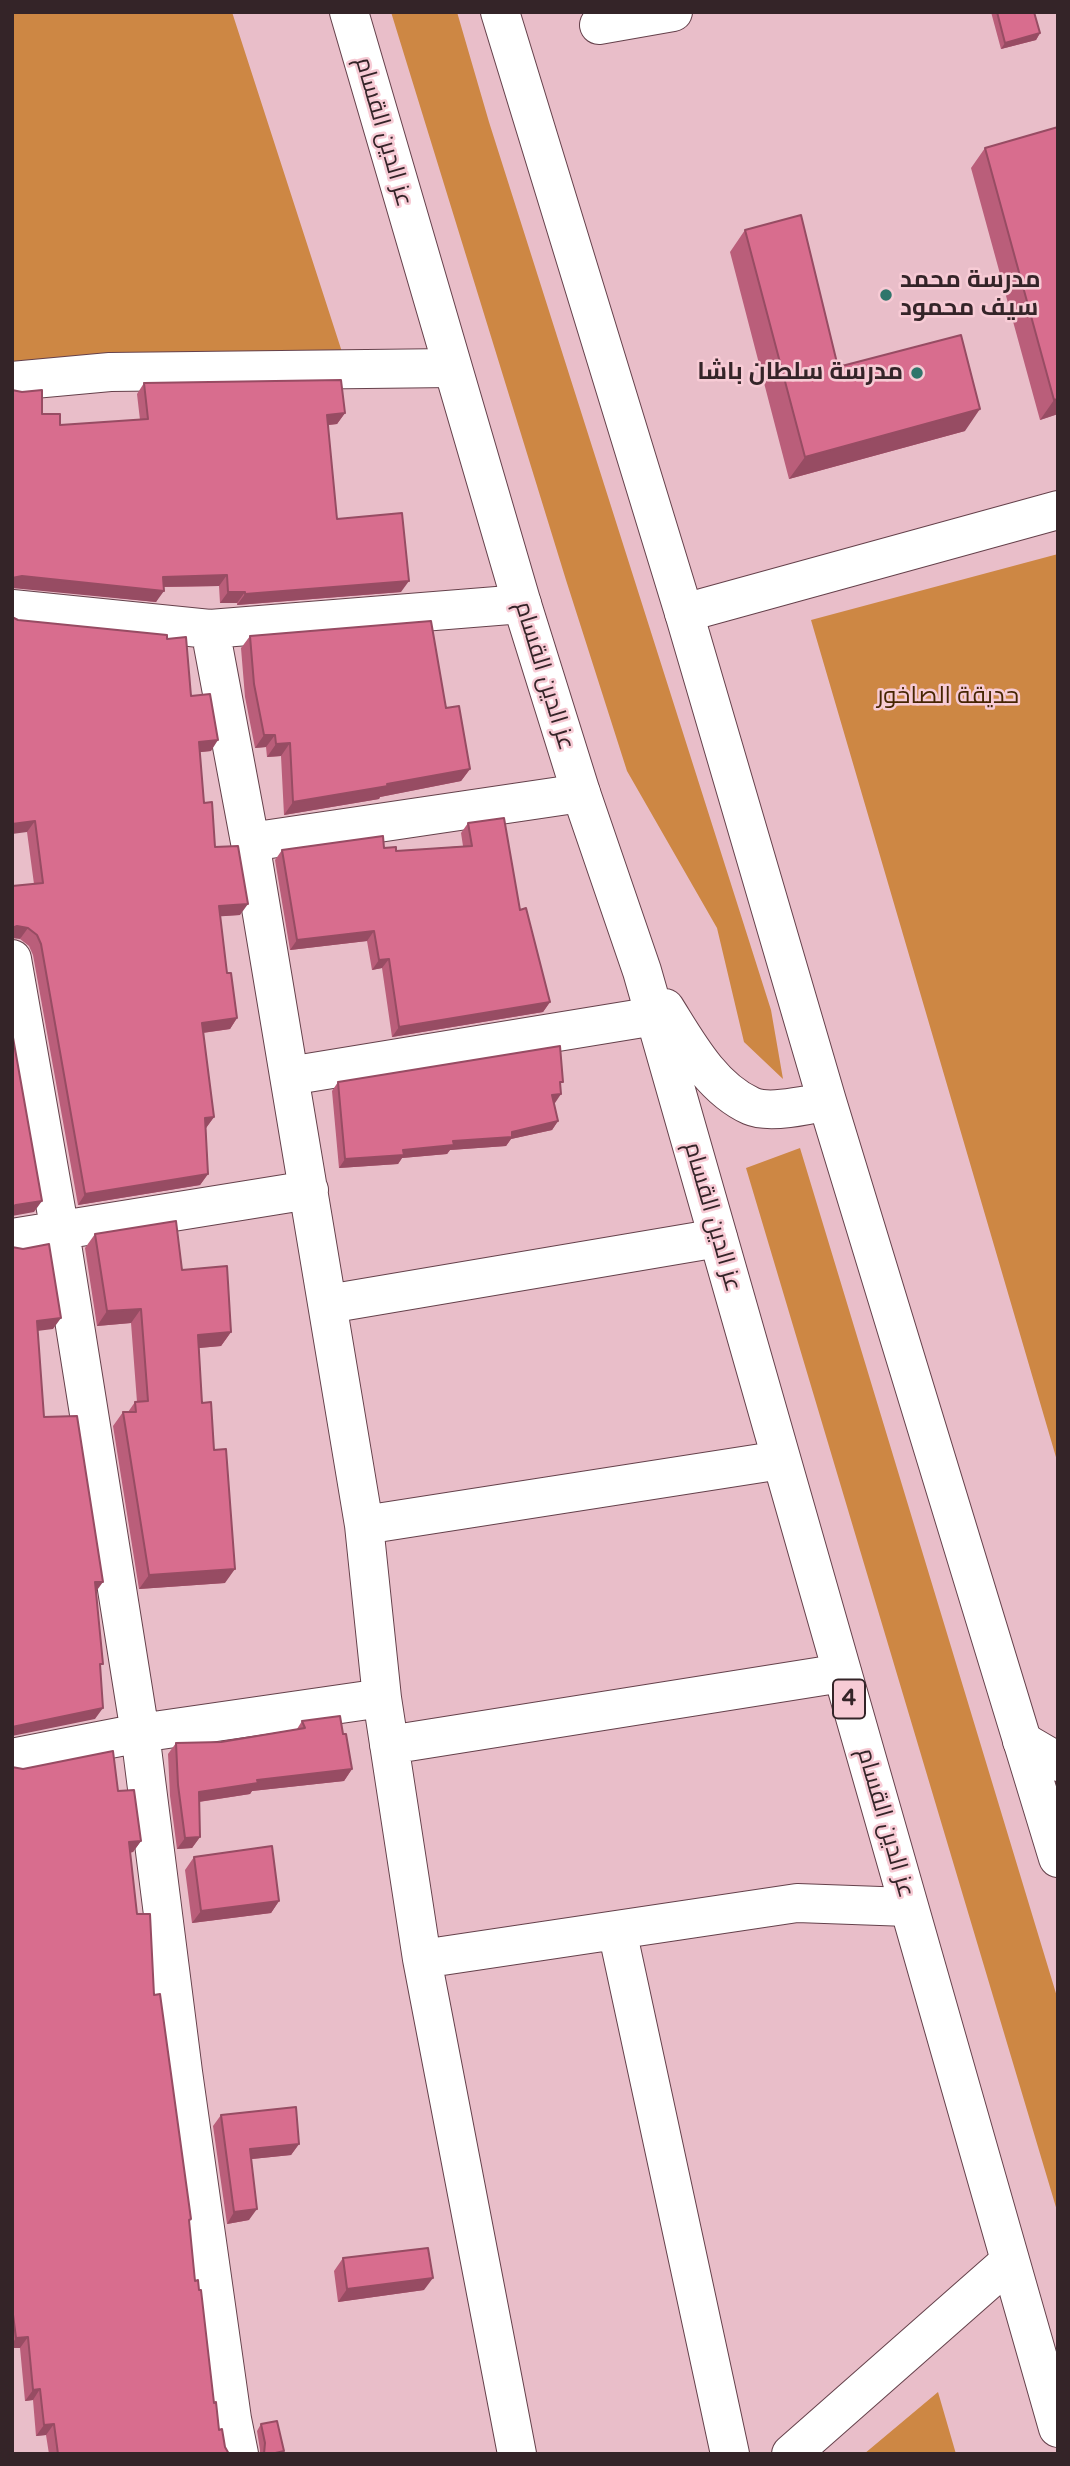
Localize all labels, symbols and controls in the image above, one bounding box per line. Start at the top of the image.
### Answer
street label: عز الدين القسام [348,54,418,210]
place label: مدرسة محمد سيف محمود [900,267,1041,323]
marker: مدرسة محمد سيف محمود [878,287,894,303]
place label: مدرسة سلطان باشا [697,359,903,387]
marker: مدرسة سلطان باشا [909,365,925,381]
street label: عز الدين القسام [508,598,580,754]
park label: حديقة الصاخور [877,683,1019,711]
street label: عز الدين القسام [677,1139,747,1295]
road number: 4 [833,1680,865,1718]
street label: عز الدين القسام [850,1745,920,1901]

